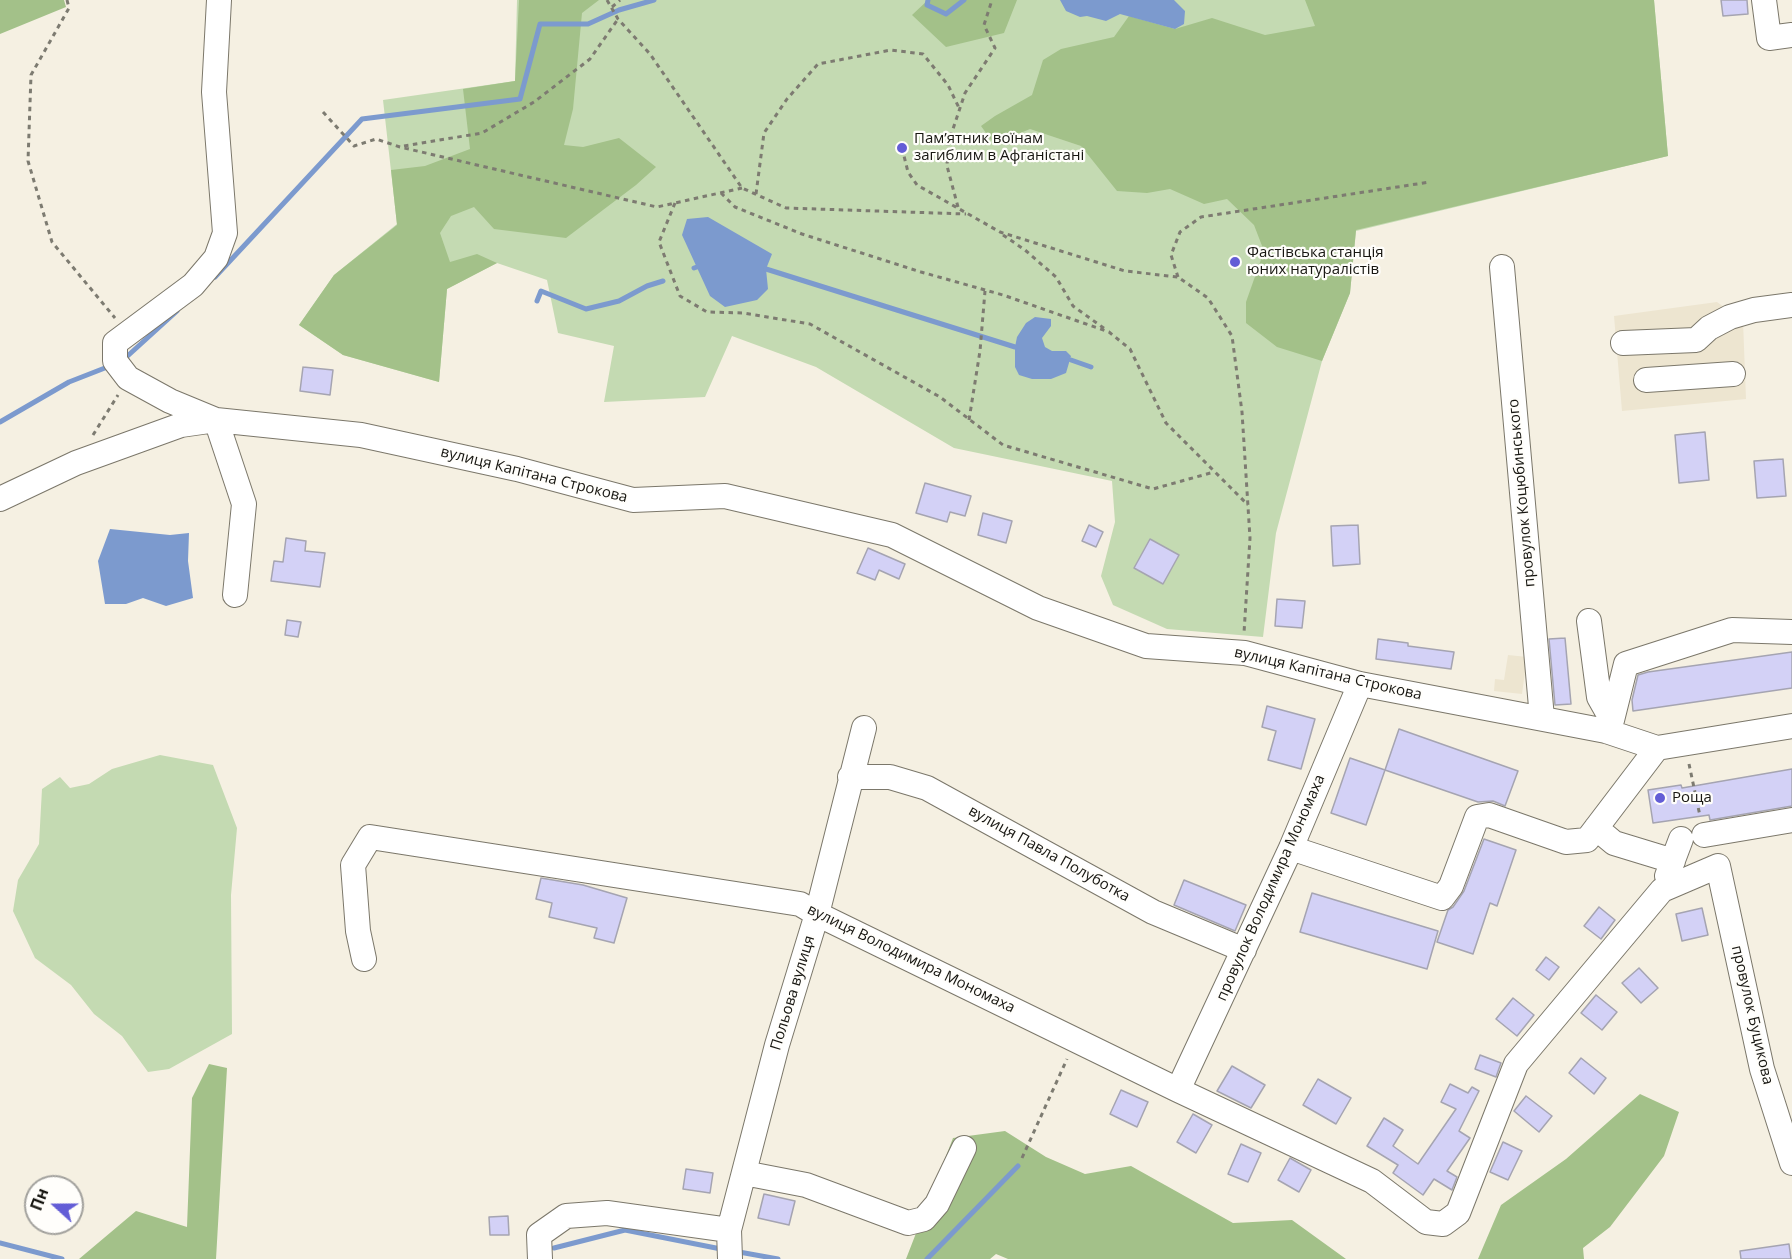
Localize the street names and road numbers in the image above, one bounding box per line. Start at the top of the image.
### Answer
street label: провулок Коцюбинського [1505,398,1539,588]
street label: вулиця Капітана Строкова [439,443,629,507]
street label: вулиця Капітана Строкова [1232,644,1424,704]
street label: провулок Володимира Мономаха [1213,772,1329,1004]
street label: вулиця Павла Полуботка [965,802,1133,906]
street label: вулиця Володимира Мономаха [804,901,1018,1017]
street label: Польова вулиця [767,933,819,1053]
street label: провулок Буцикова [1727,944,1777,1086]

